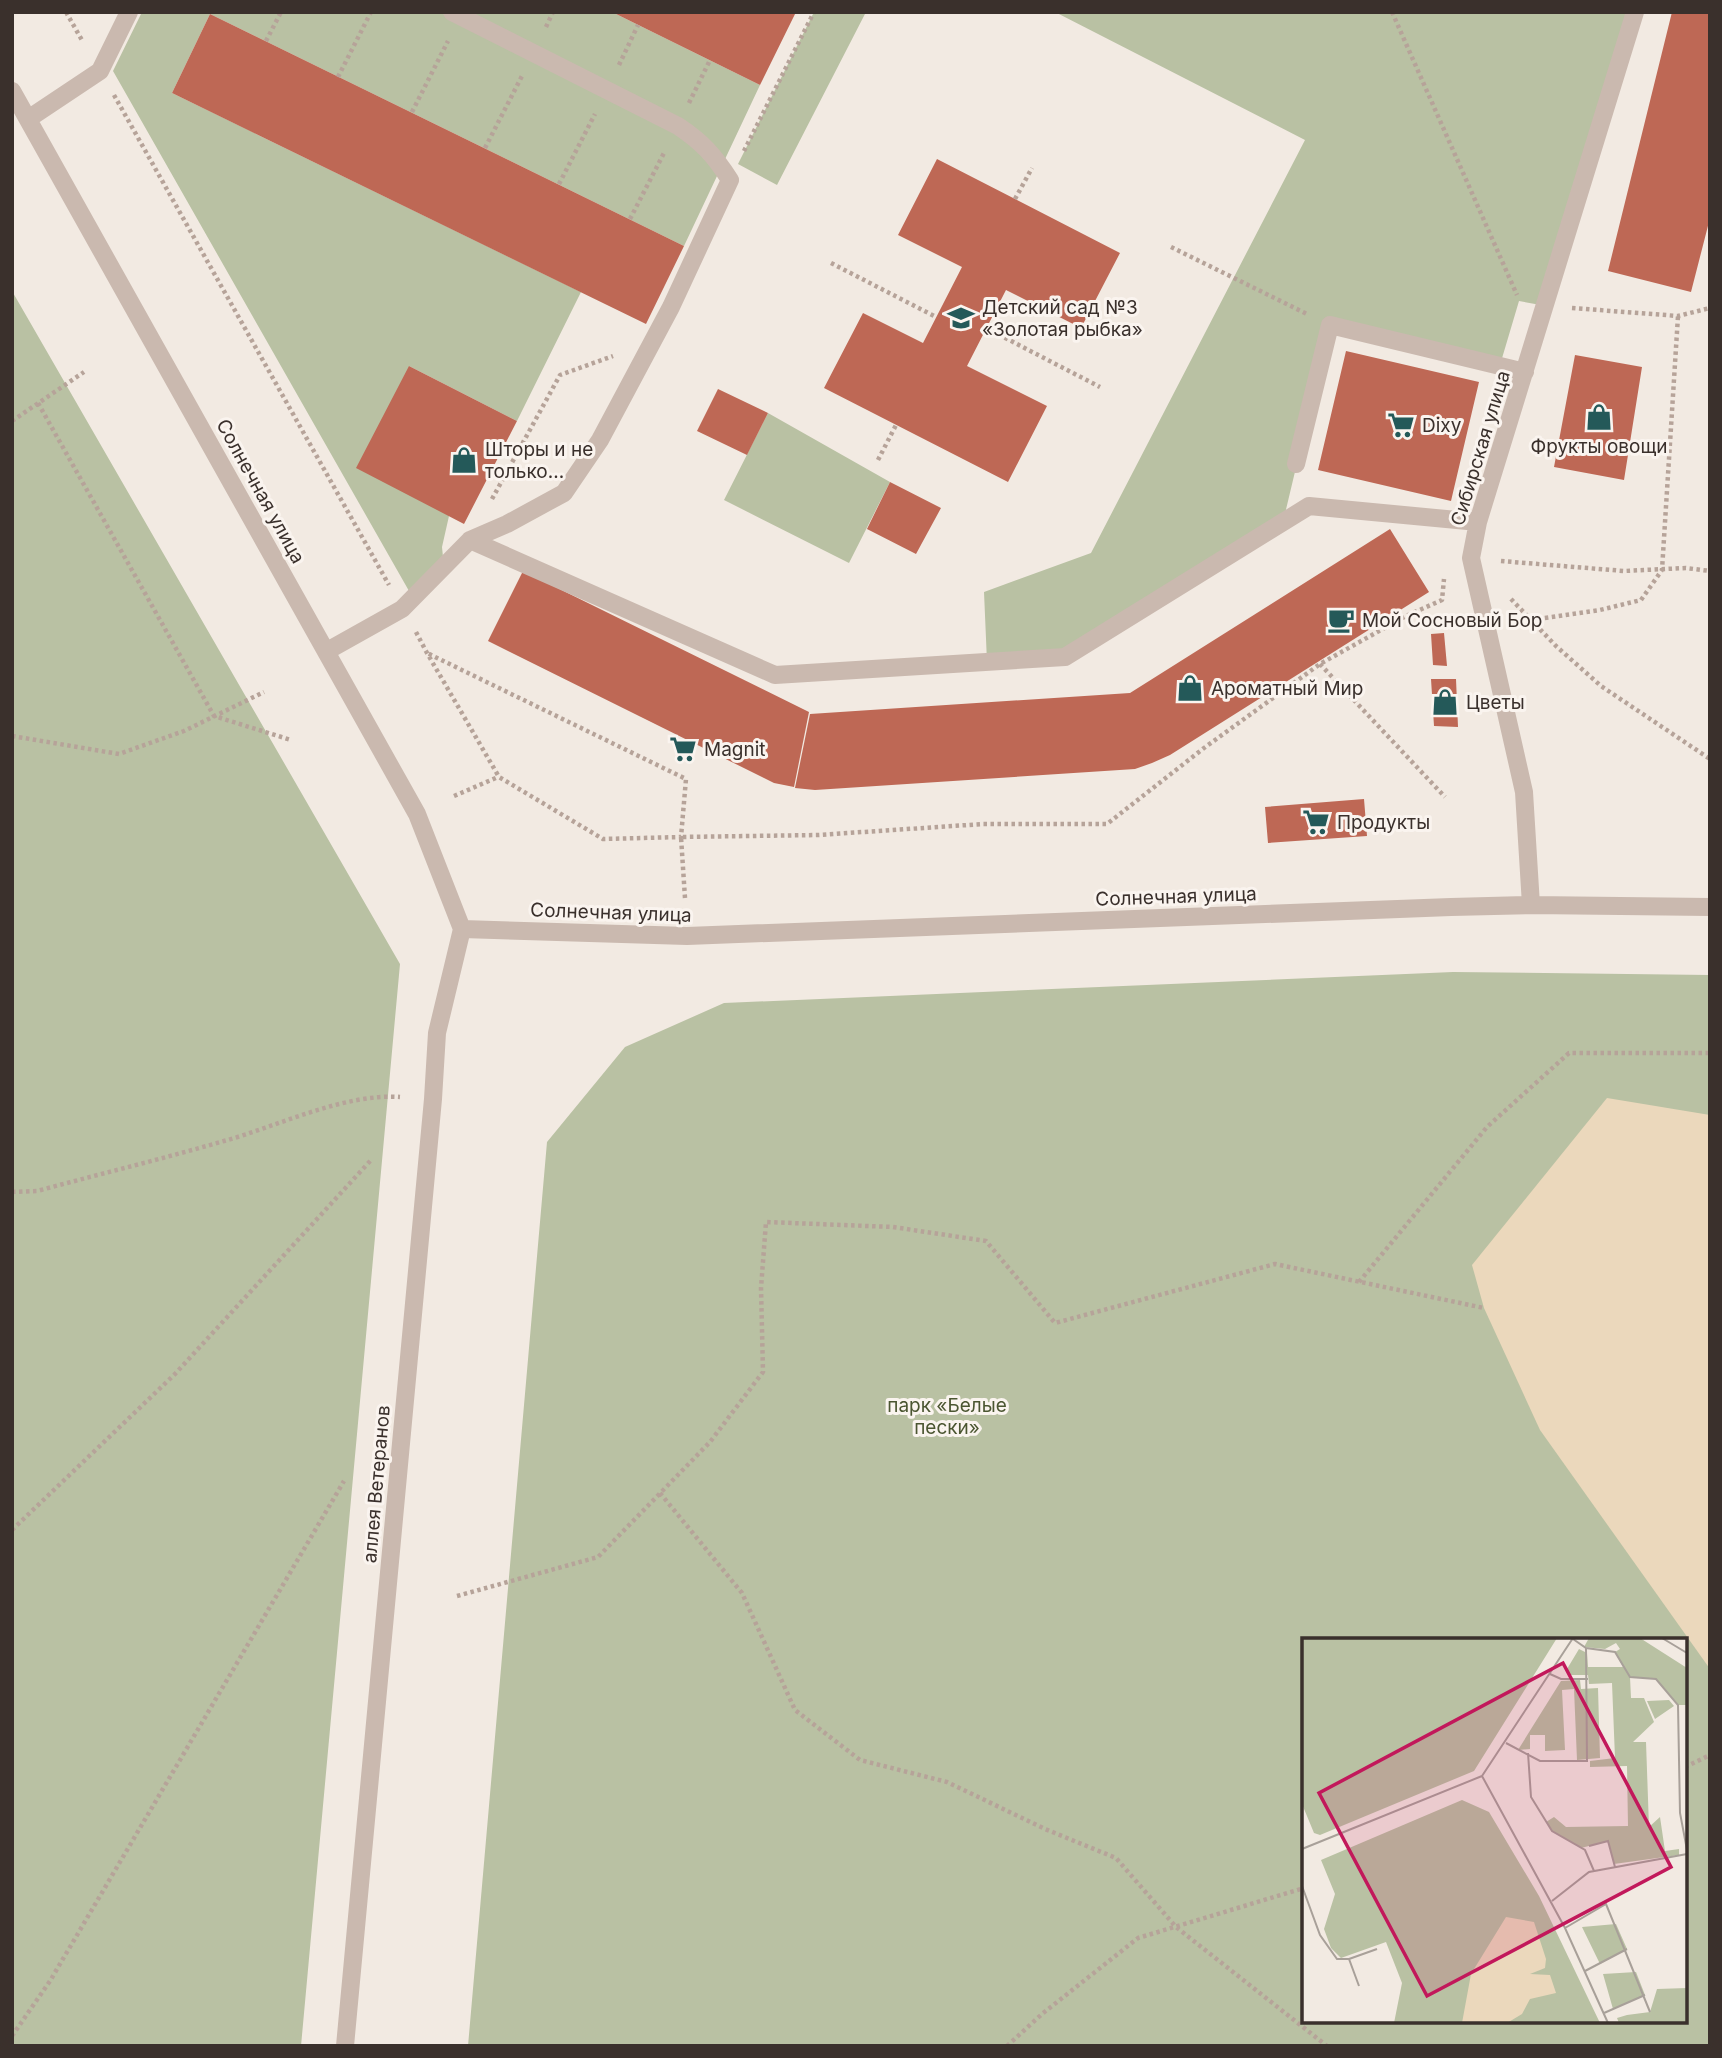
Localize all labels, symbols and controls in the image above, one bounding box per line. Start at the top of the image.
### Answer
place label: Детский сад №3 «Золотая рыбка» [982,296,1143,341]
school or university icon: Детский сад №3 «Золотая рыбка» [946,303,976,333]
street label: Сибирская улица [1446,368,1515,528]
shop icon: Фрукты овощи [1584,402,1614,432]
supermarket icon: Dixy [1386,410,1416,440]
place label: Dixy [1422,414,1462,437]
street label: Солнечная улица [211,415,310,567]
place label: Фрукты овощи [1530,435,1668,458]
place label: Шторы и не только... [485,438,593,483]
shop icon: Шторы и не только... [449,445,479,475]
cafe icon: Мой Сосновый Бор [1326,605,1356,635]
place label: Мой Сосновый Бор [1362,609,1543,632]
shop icon: Ароматный Мир [1175,673,1205,703]
place label: Ароматный Мир [1211,677,1363,700]
shop icon: Цветы [1430,687,1460,717]
place label: Цветы [1466,691,1525,714]
supermarket icon: Magnit [668,734,698,764]
place label: Magnit [704,738,766,761]
supermarket icon: Продукты [1301,807,1331,837]
place label: Продукты [1337,811,1430,834]
street label: Солнечная улица [1095,882,1257,911]
street label: Солнечная улица [530,898,692,927]
park label: парк «Белые пески» [887,1394,1007,1439]
street label: аллея Ветеранов [358,1404,395,1564]
inset map [1302,1638,1687,2023]

